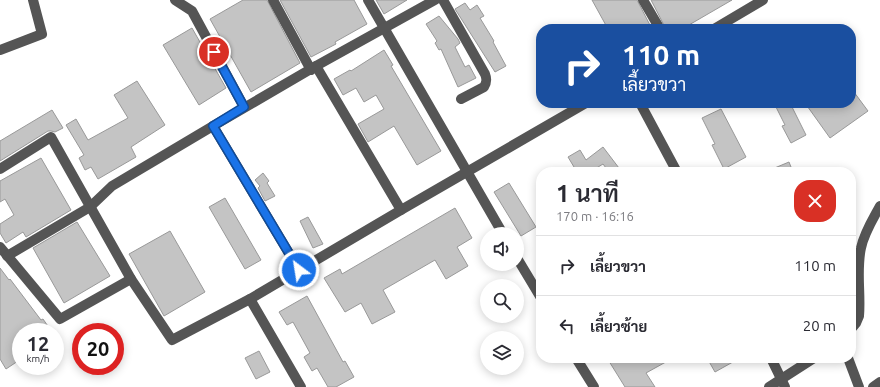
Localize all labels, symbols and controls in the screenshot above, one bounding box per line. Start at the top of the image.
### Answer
pin [197,35,231,69]
text: 110 m [622,39,700,70]
icon: right [556,40,608,92]
icon: arrive [203,41,225,63]
text: เลี้ยวขวา [622,74,686,94]
text: 1 นาที [556,180,619,207]
button: close [794,180,836,222]
text: 170 m · 16:16 [556,209,634,223]
map controls [480,227,524,375]
button: sound [480,227,524,271]
position arrow [278,249,320,291]
icon: right [556,255,578,277]
text: 110 m [794,257,836,274]
text: เลี้ยวขวา [590,258,646,275]
button: search [480,279,524,323]
icon: left [556,315,578,337]
text: 20 m [803,317,836,334]
text: เลี้ยวซ้าย [590,318,647,335]
speed limit sign: 20 [72,323,124,375]
button: layers [480,331,524,375]
text: 12 [27,332,49,355]
text: km/h [26,353,50,364]

